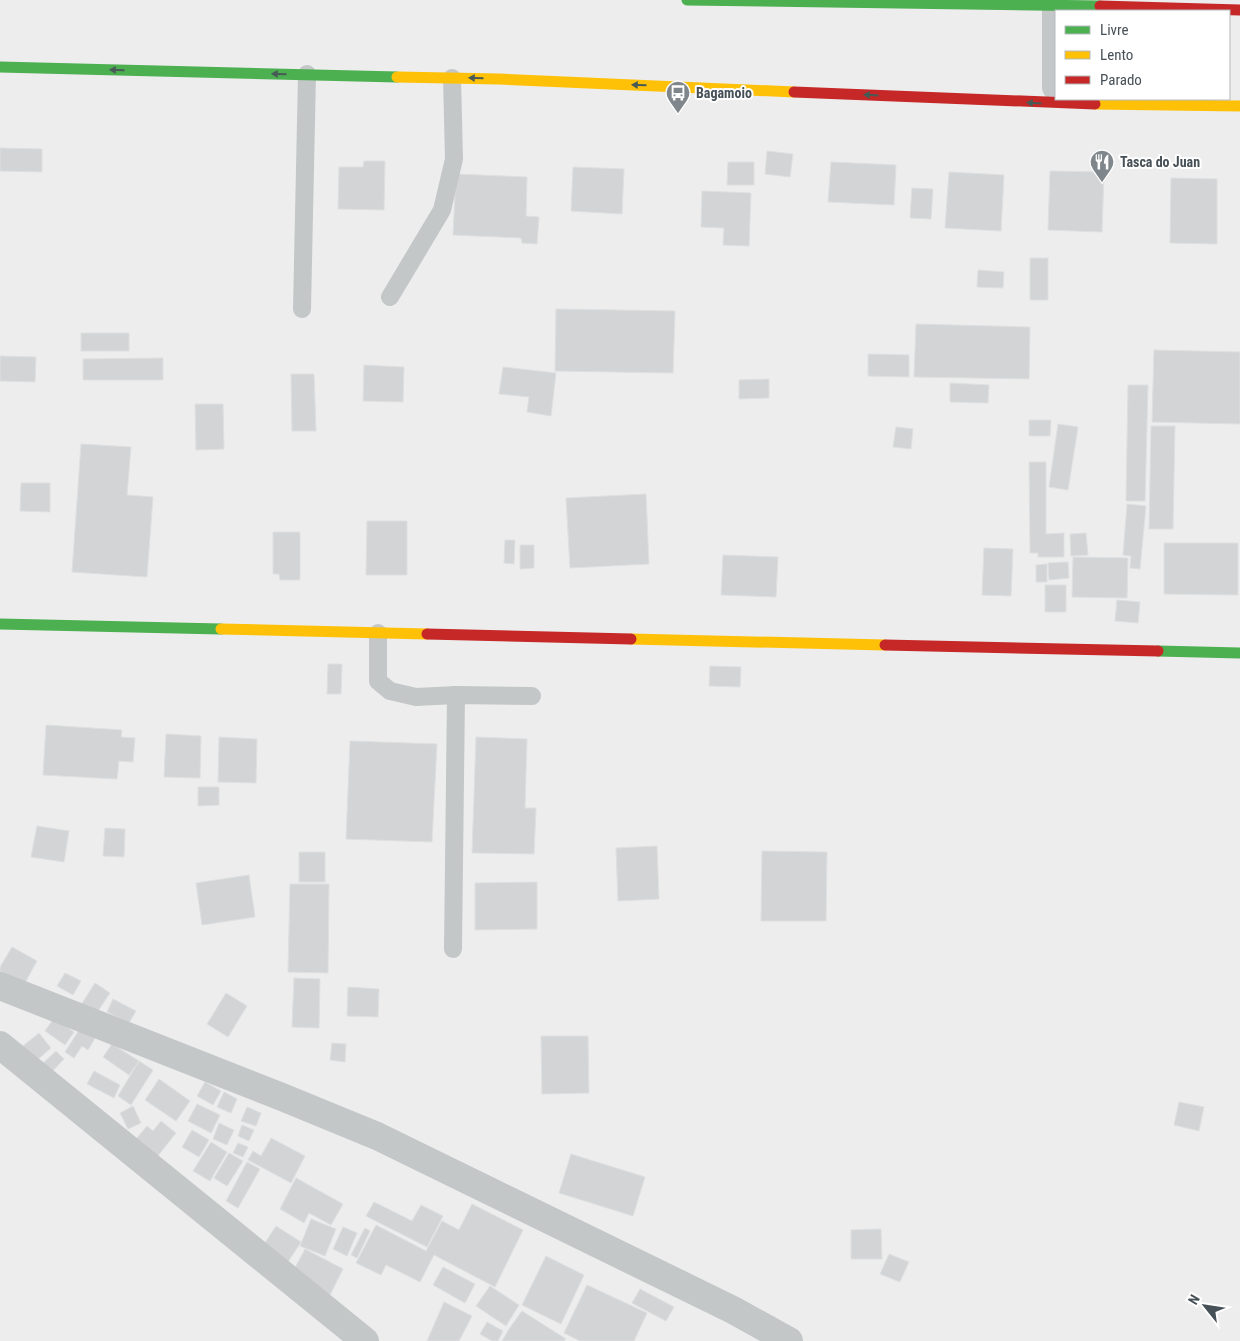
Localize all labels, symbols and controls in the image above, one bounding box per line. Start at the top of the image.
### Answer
legend [1055,10,1230,100]
text: Livre [1100,21,1128,39]
text: Lento [1100,46,1133,64]
one-way arrow [108,66,124,74]
one-way arrow [271,69,287,77]
text: Parado [1100,71,1142,89]
one-way arrow [468,74,484,82]
one-way arrow [631,80,647,88]
bus stop icon: Bagamoio [665,80,691,114]
place label: Bagamoio [696,85,752,101]
one-way arrow [863,91,879,99]
one-way arrow [1026,98,1042,106]
restaurant icon: Tasca do Juan [1089,149,1115,183]
place label: Tasca do Juan [1120,154,1200,170]
north arrow [1180,1281,1230,1331]
text: N [1185,1292,1203,1307]

